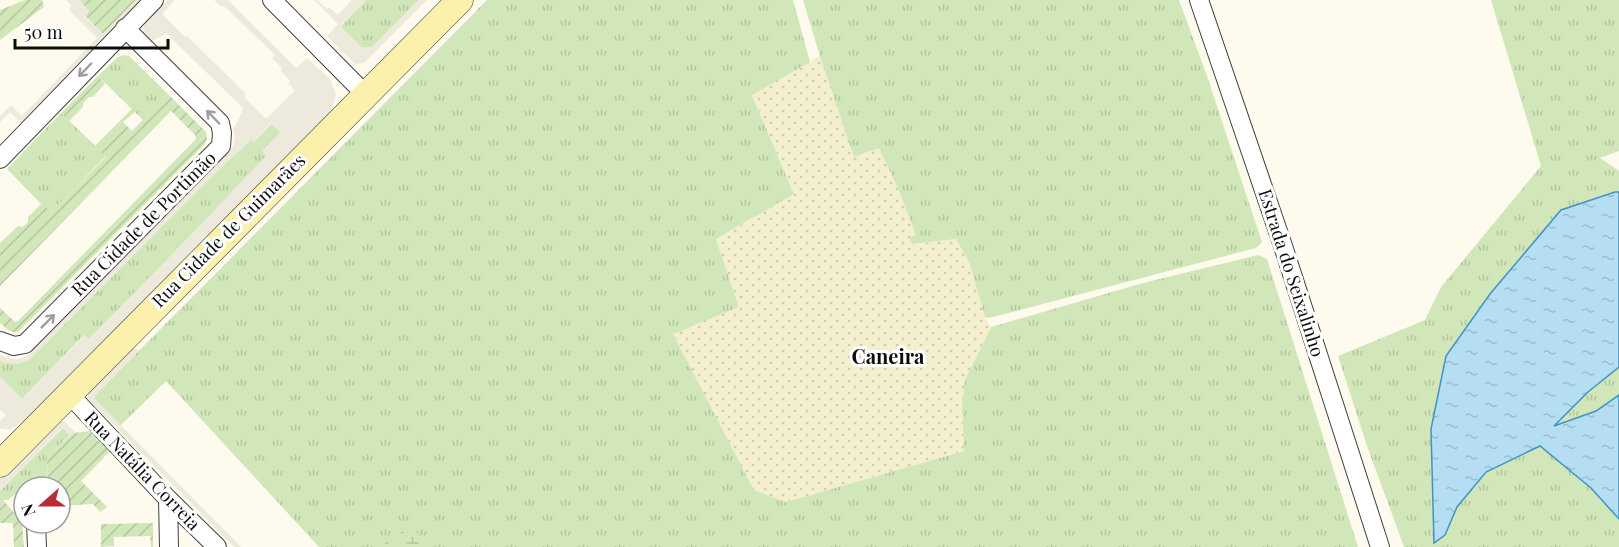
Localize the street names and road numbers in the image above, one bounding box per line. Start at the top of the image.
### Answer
street label: Rua Cidade de Portimão [66,146,221,301]
street label: Rua Cidade de Guimarães [146,148,310,312]
street label: Estrada do Seixalinho [1254,186,1330,360]
street label: Rua Natália Correia [80,406,206,535]

